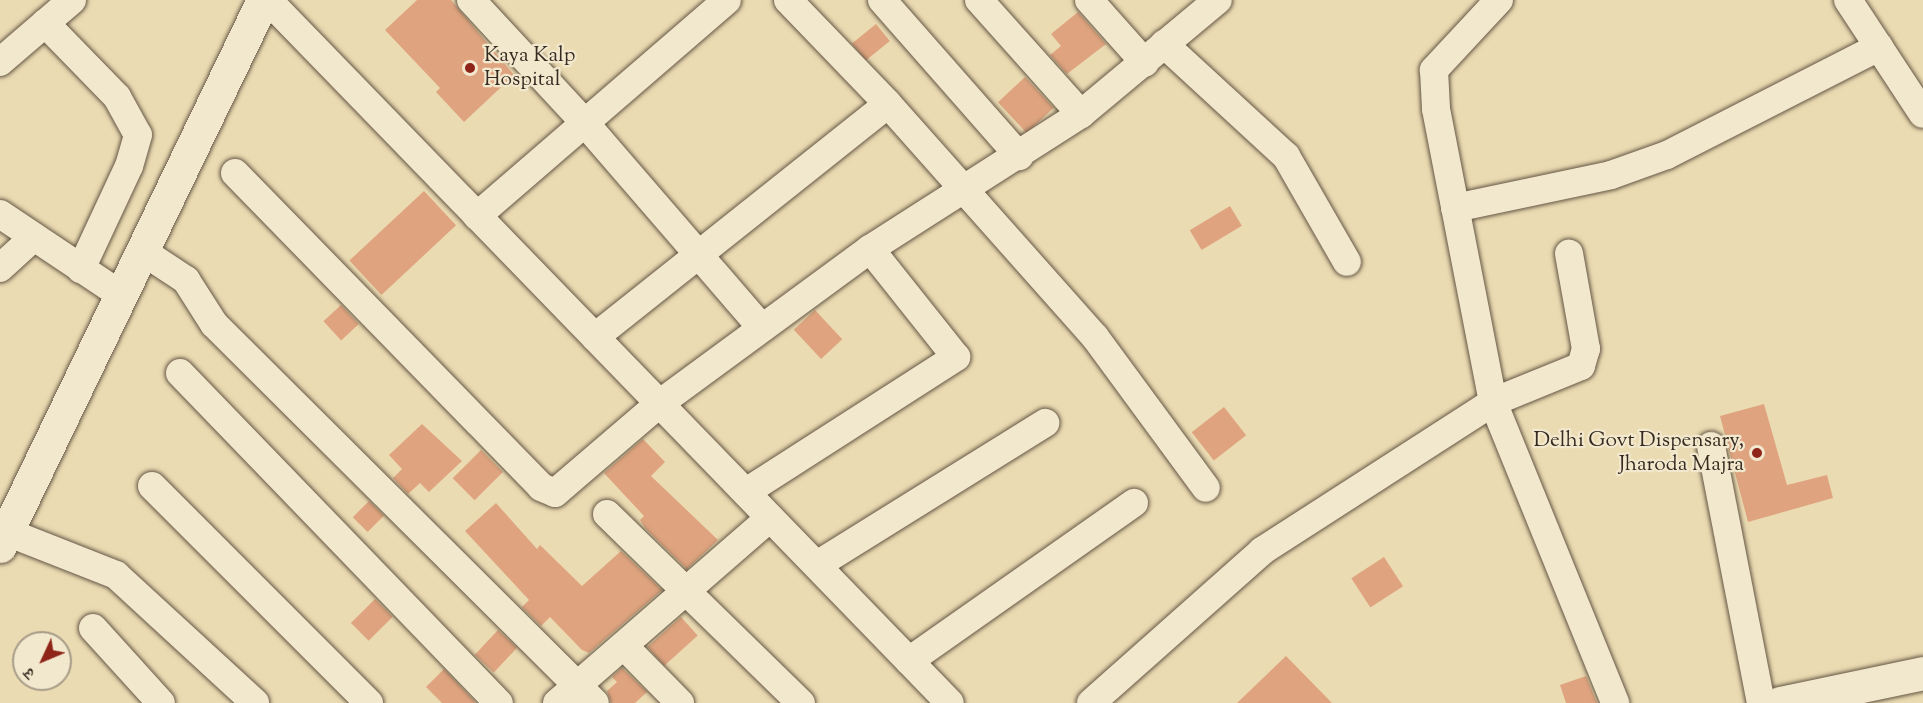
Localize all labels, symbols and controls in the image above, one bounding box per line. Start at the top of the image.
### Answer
place label: Kaya Kalp Hospital [484,43,575,93]
marker: Kaya Kalp Hospital [461,59,479,77]
place label: Delhi Govt Dispensary, Jharoda Majra [1533,428,1744,478]
marker: Delhi Govt Dispensary, Jharoda Majra [1748,444,1766,462]
north arrow [12,631,72,691]
text: उ [19,662,41,683]

